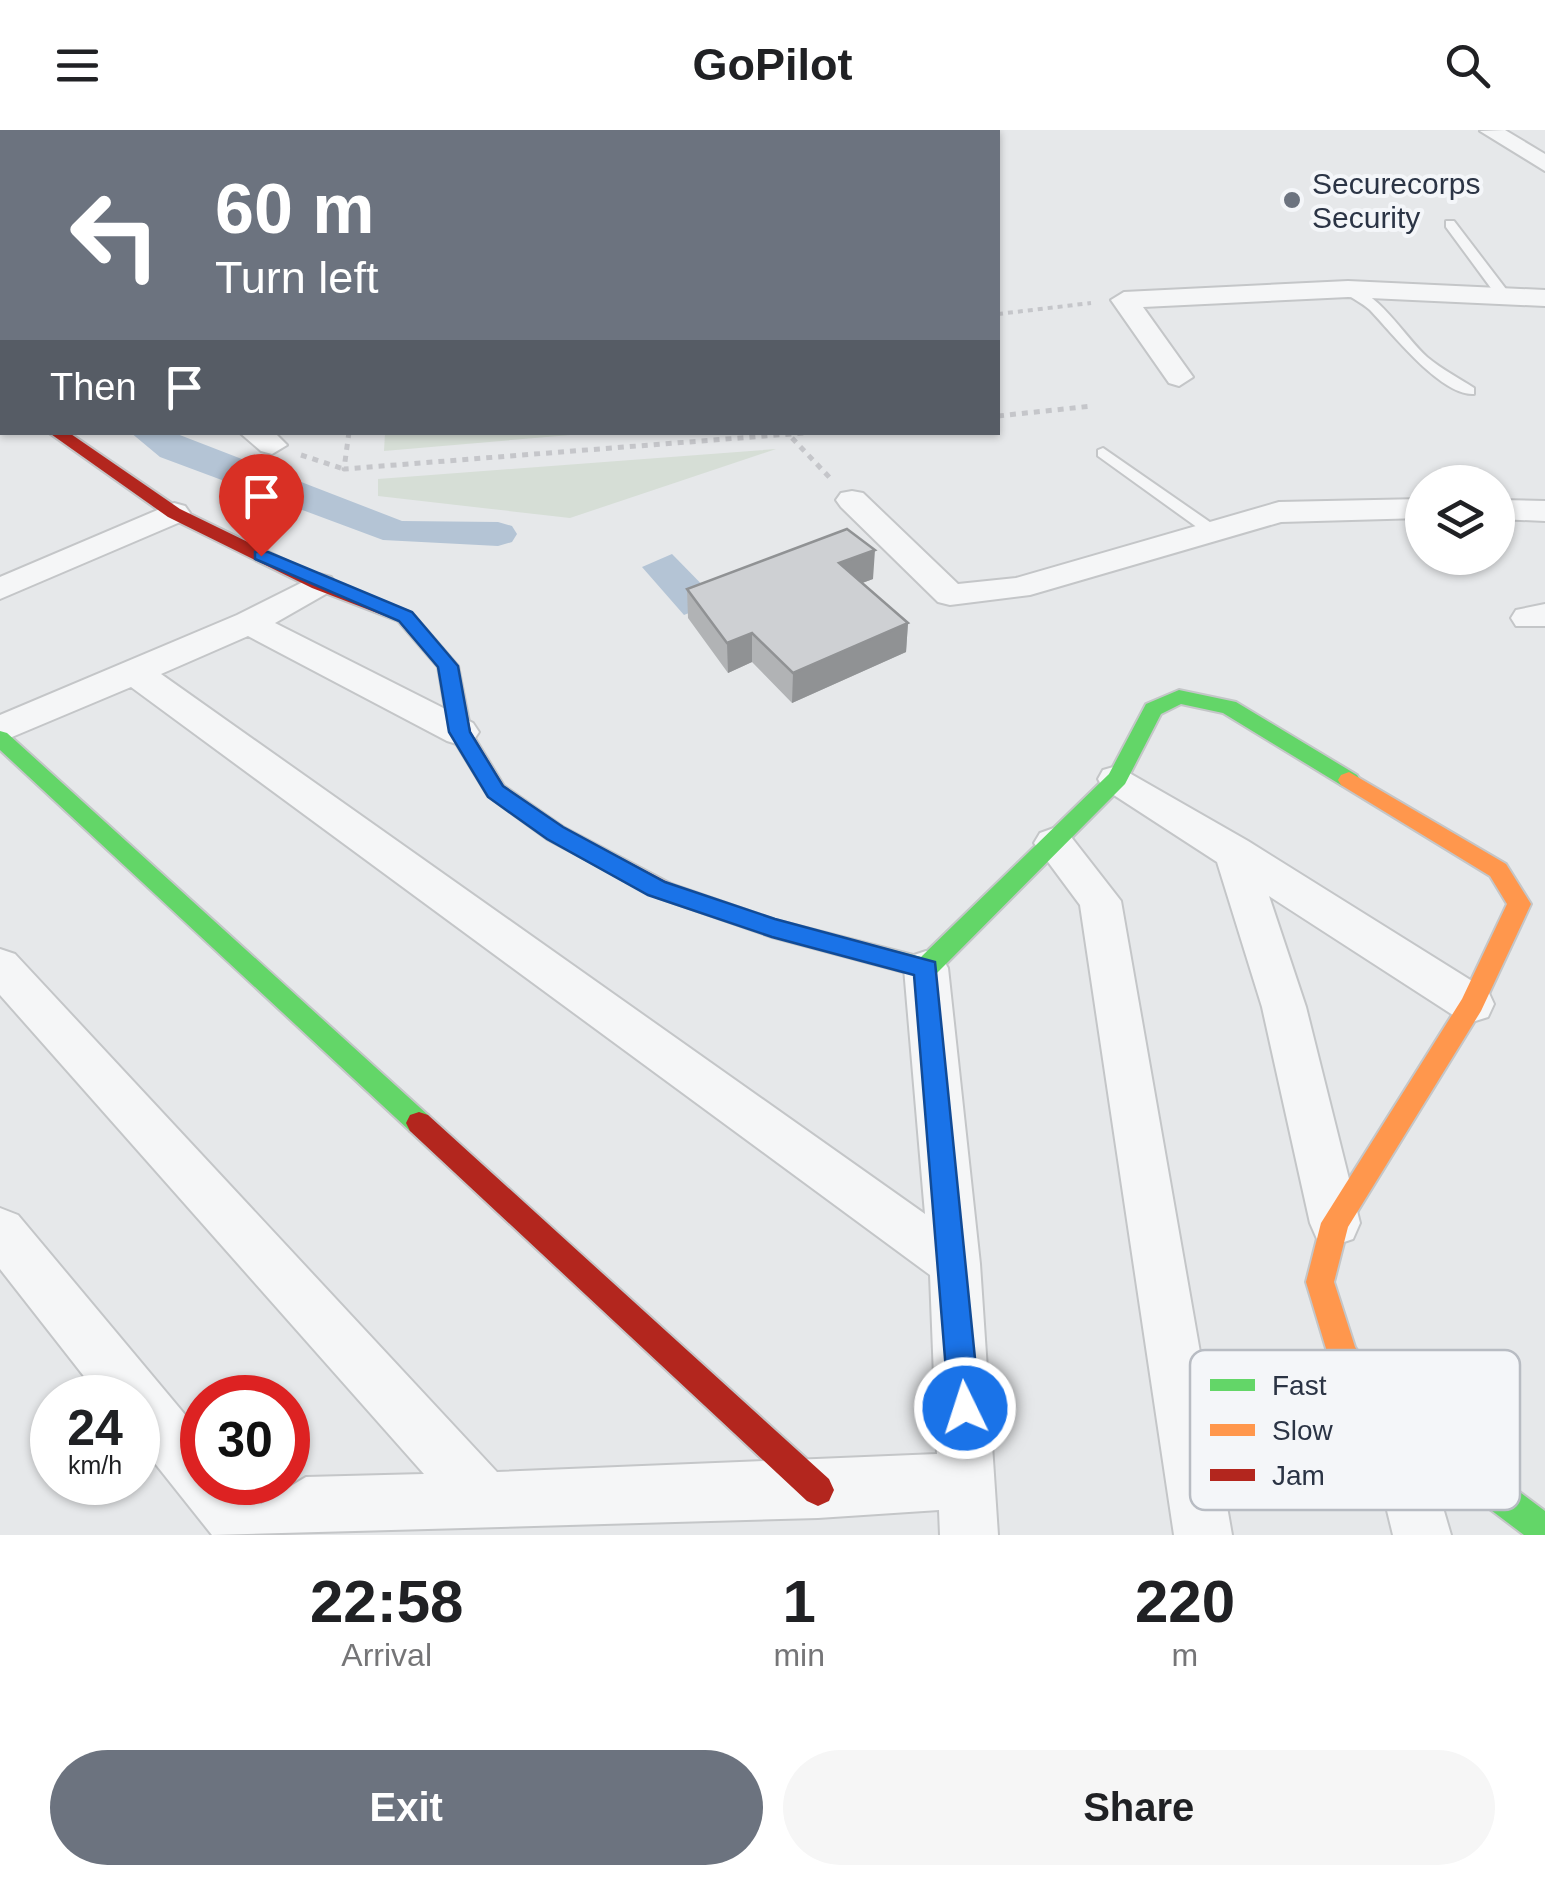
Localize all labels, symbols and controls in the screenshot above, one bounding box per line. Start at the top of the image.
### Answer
icon: menu [50,38,105,93]
icon: search [1440,38,1495,93]
text: GoPilot [693,39,852,90]
place label: Securecorps Security [1312,167,1480,234]
icon: left [50,170,180,300]
text: 60 m [215,170,375,248]
marker: Securecorps Security [1281,189,1303,211]
text: Turn left [215,252,378,303]
icon: arrive [157,360,212,415]
text: Then [50,366,137,408]
pin [219,454,304,557]
map controls [1405,465,1515,575]
button: layers [1405,465,1515,575]
icon: arrive [234,469,289,524]
legend [1190,1350,1520,1510]
position arrow [913,1356,1017,1460]
text: Fast [1272,1370,1327,1401]
speed limit sign: 30 [180,1375,310,1505]
text: 24 [67,1400,123,1456]
text: Slow [1272,1415,1333,1446]
text: km/h [68,1451,122,1479]
text: Jam [1272,1460,1325,1491]
text: 22:58 [310,1568,463,1635]
text: 1 [782,1568,816,1635]
text: 220 [1135,1568,1235,1635]
text: Arrival [341,1637,432,1673]
text: min [773,1637,825,1673]
text: m [1172,1637,1198,1673]
button: Exit [50,1750,763,1865]
button: Share [783,1750,1495,1865]

